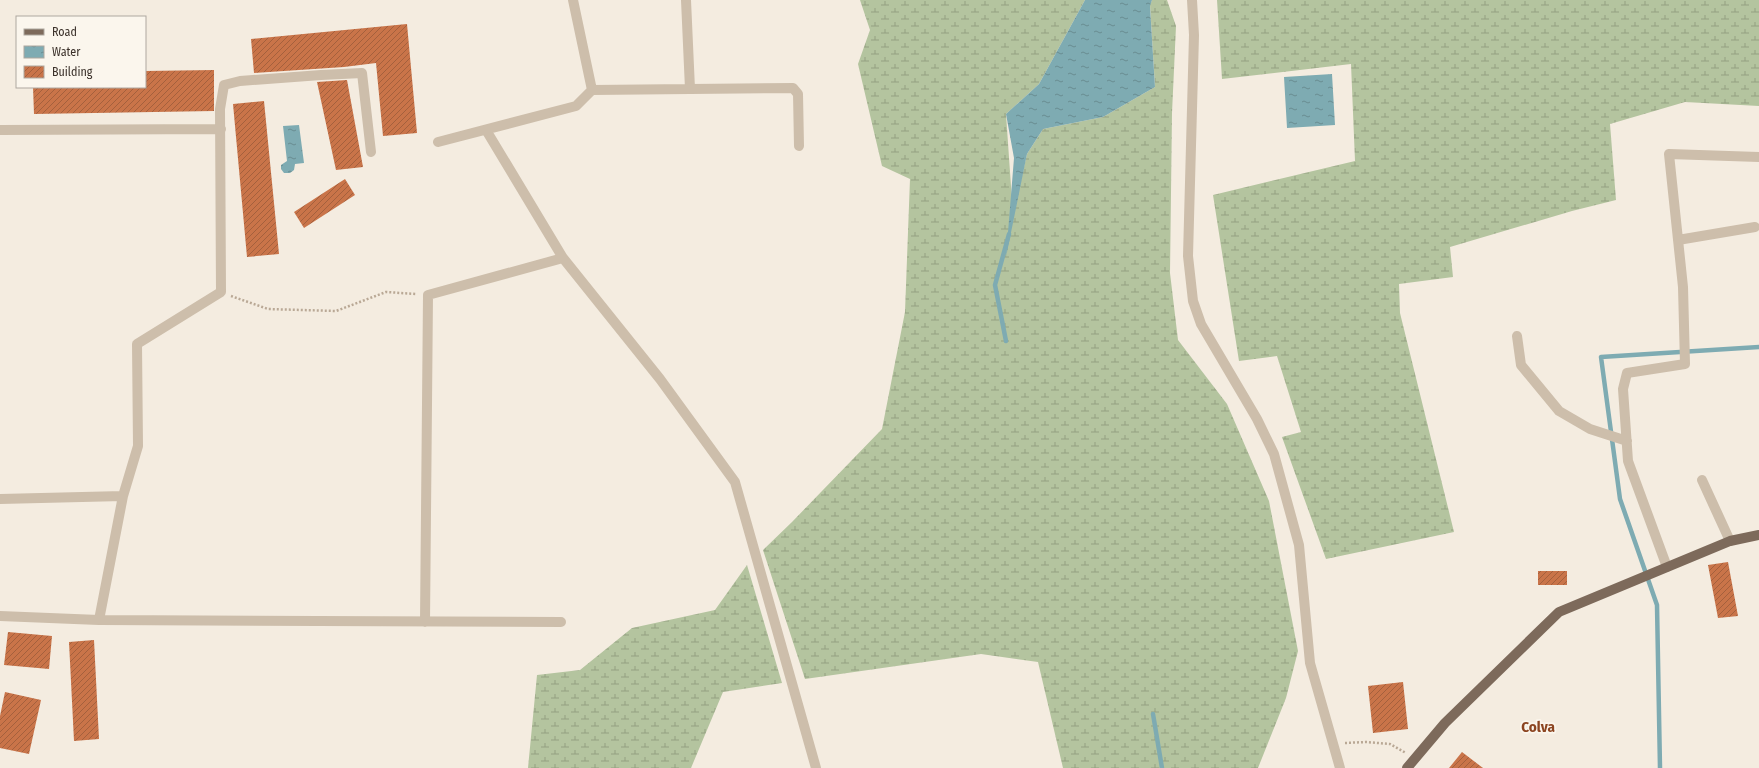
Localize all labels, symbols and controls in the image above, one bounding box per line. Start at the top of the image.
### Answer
legend [16,16,146,88]
text: Road [52,25,77,39]
text: Water [52,45,81,59]
text: Building [52,65,93,79]
district label: Colva [1521,718,1555,736]

